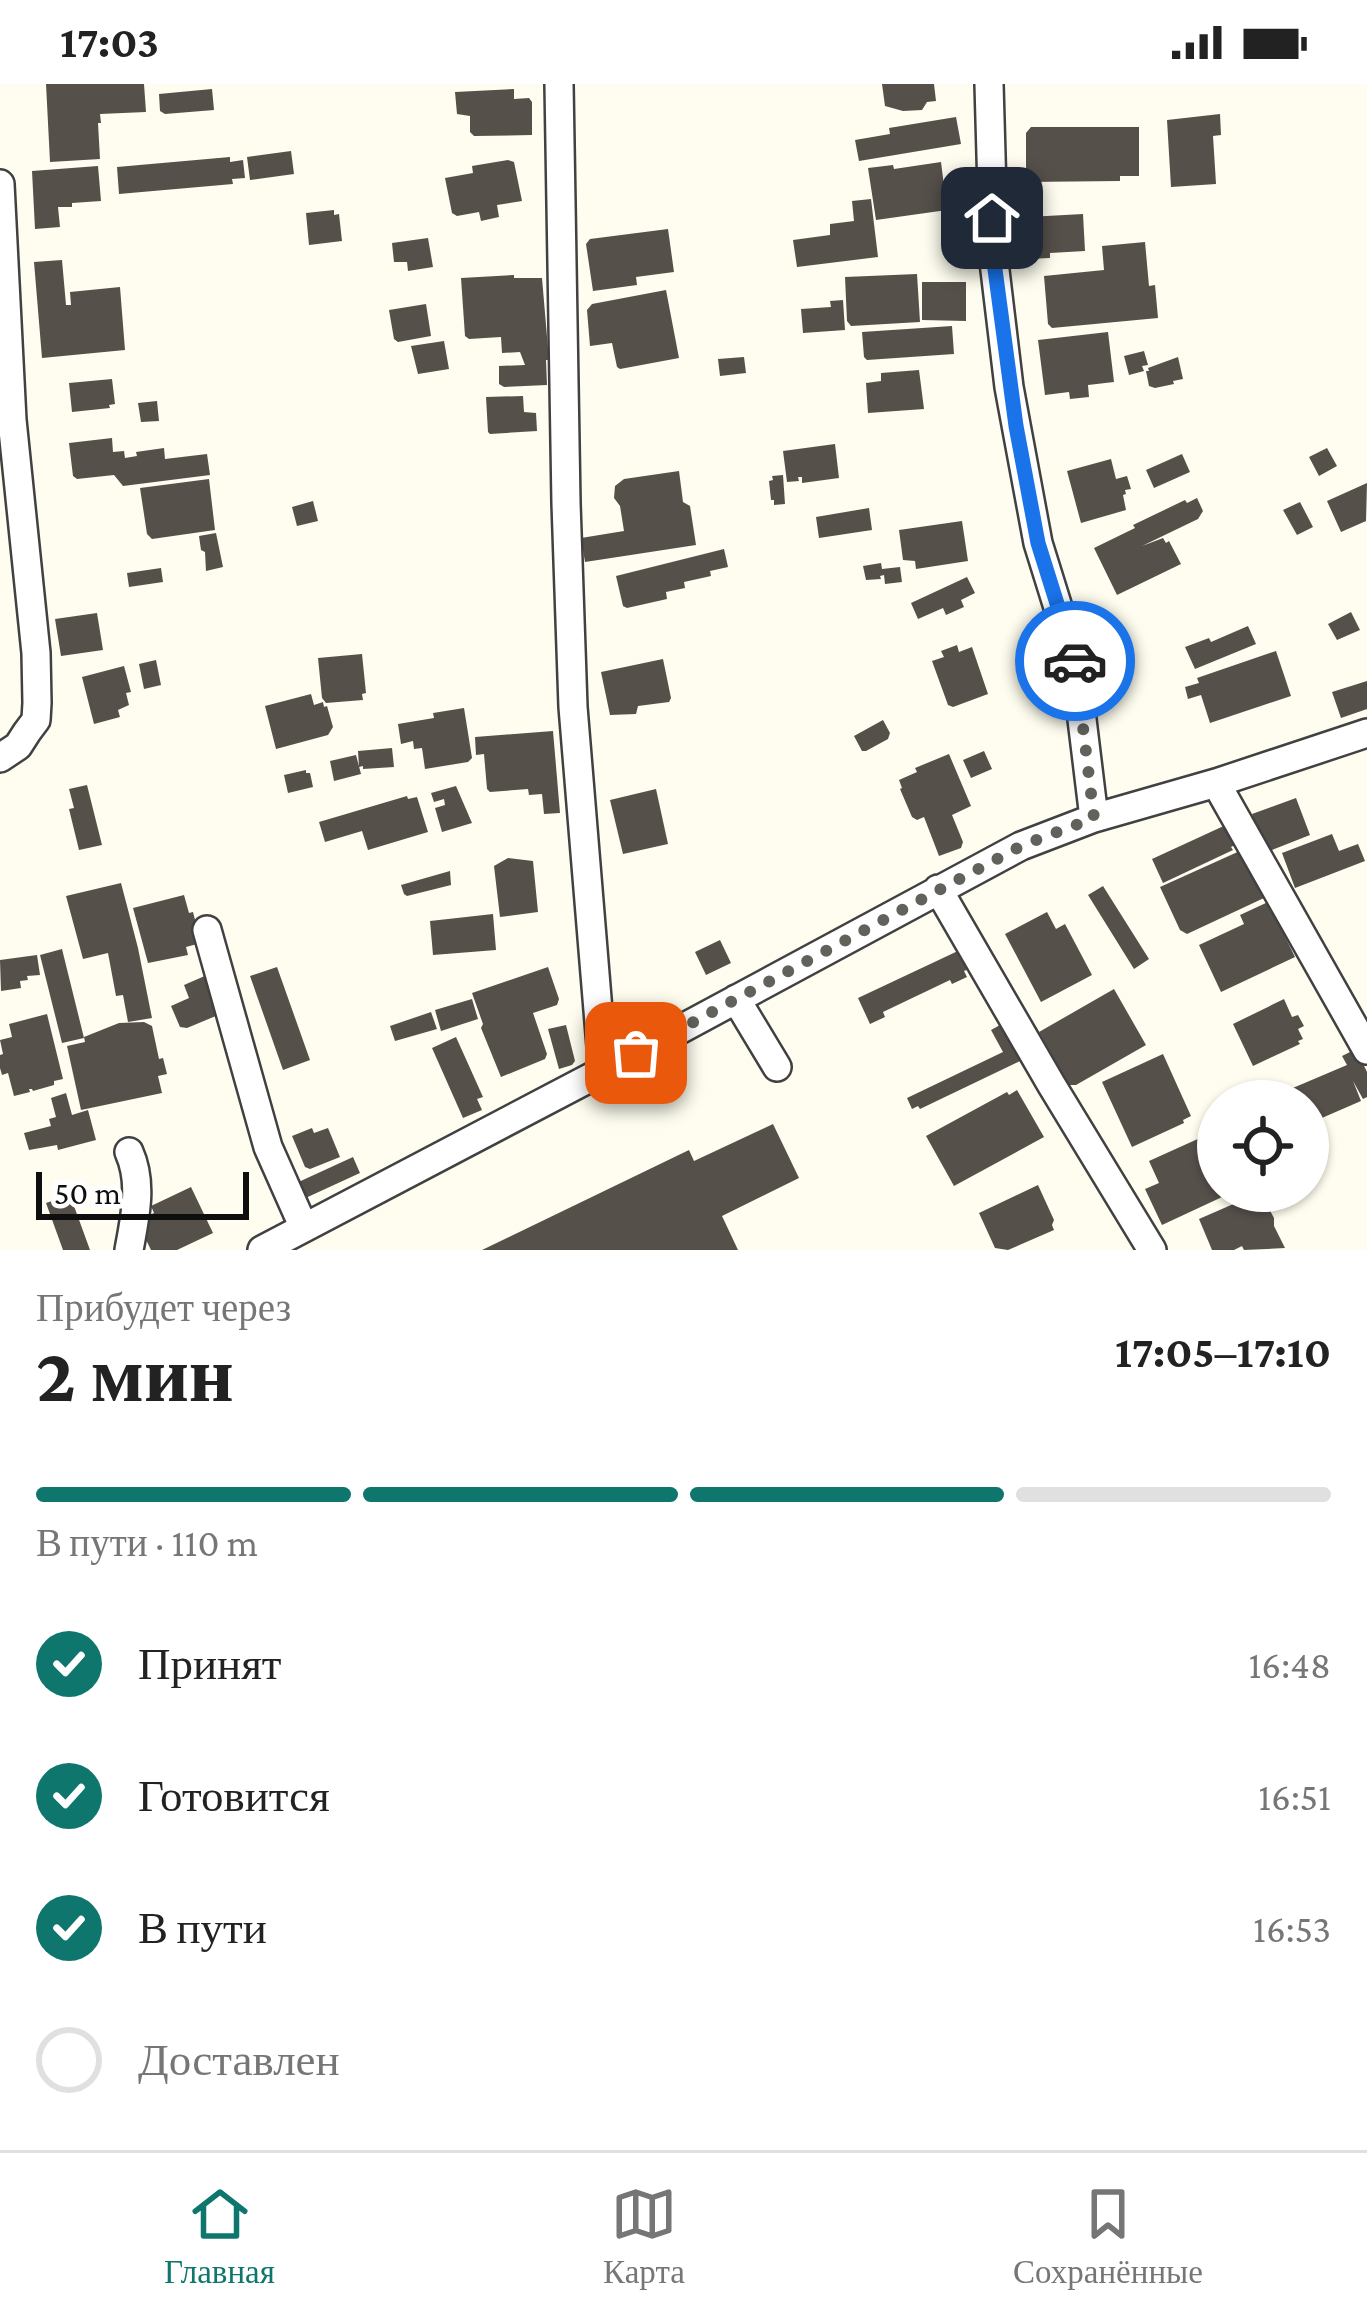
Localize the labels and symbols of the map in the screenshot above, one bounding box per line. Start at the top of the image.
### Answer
pin [941,167,1043,269]
courier [1015,601,1135,721]
pin [585,1002,687,1104]
scale bar [36,1166,249,1219]

